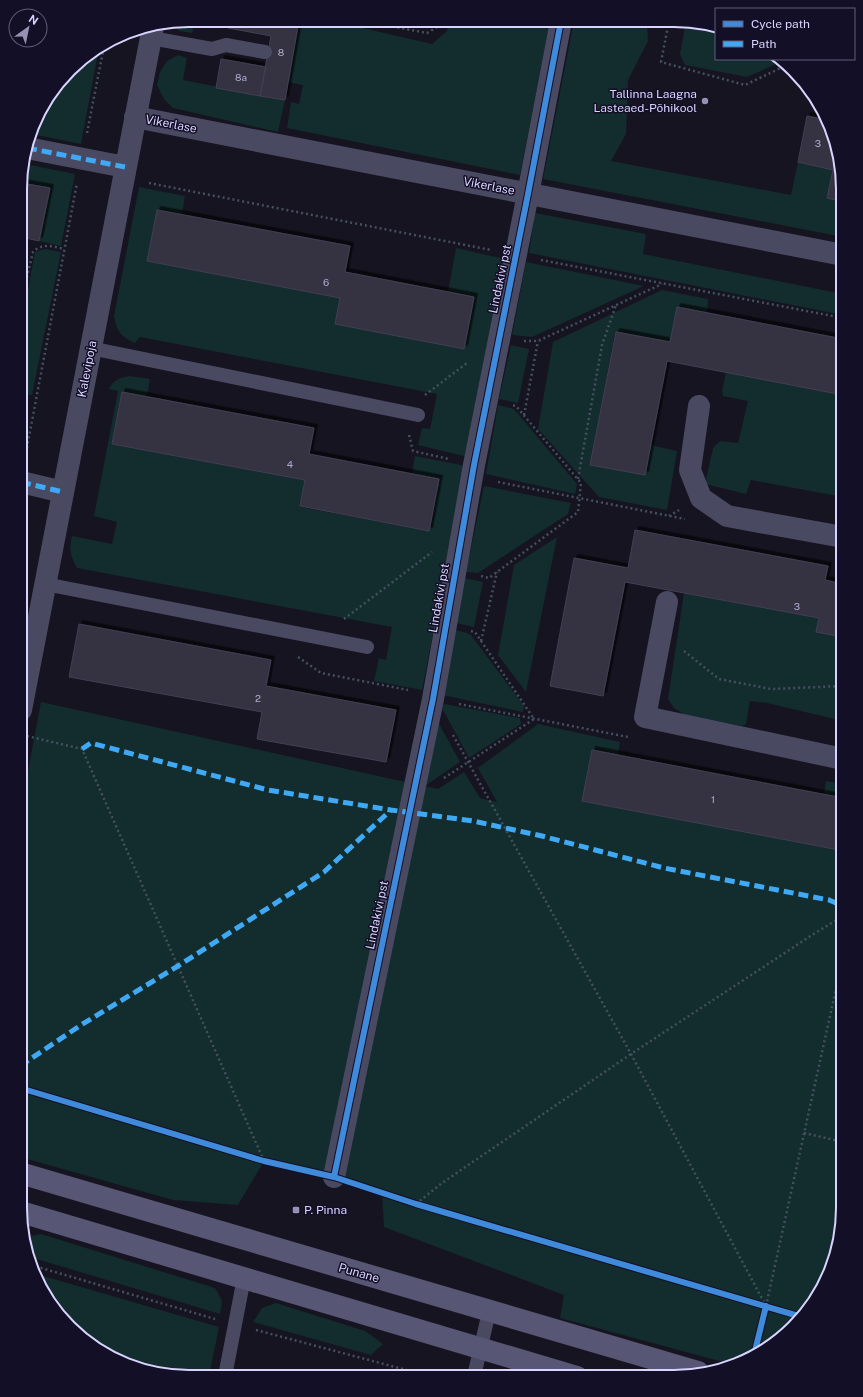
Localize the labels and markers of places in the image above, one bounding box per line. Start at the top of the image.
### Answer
place label: Tallinna Laagna Lasteaed-Põhikool [593,87,697,115]
marker: Tallinna Laagna Lasteaed-Põhikool [700,96,710,106]
place label: P. Pinna [304,1203,347,1217]
marker: P. Pinna [291,1205,301,1215]

